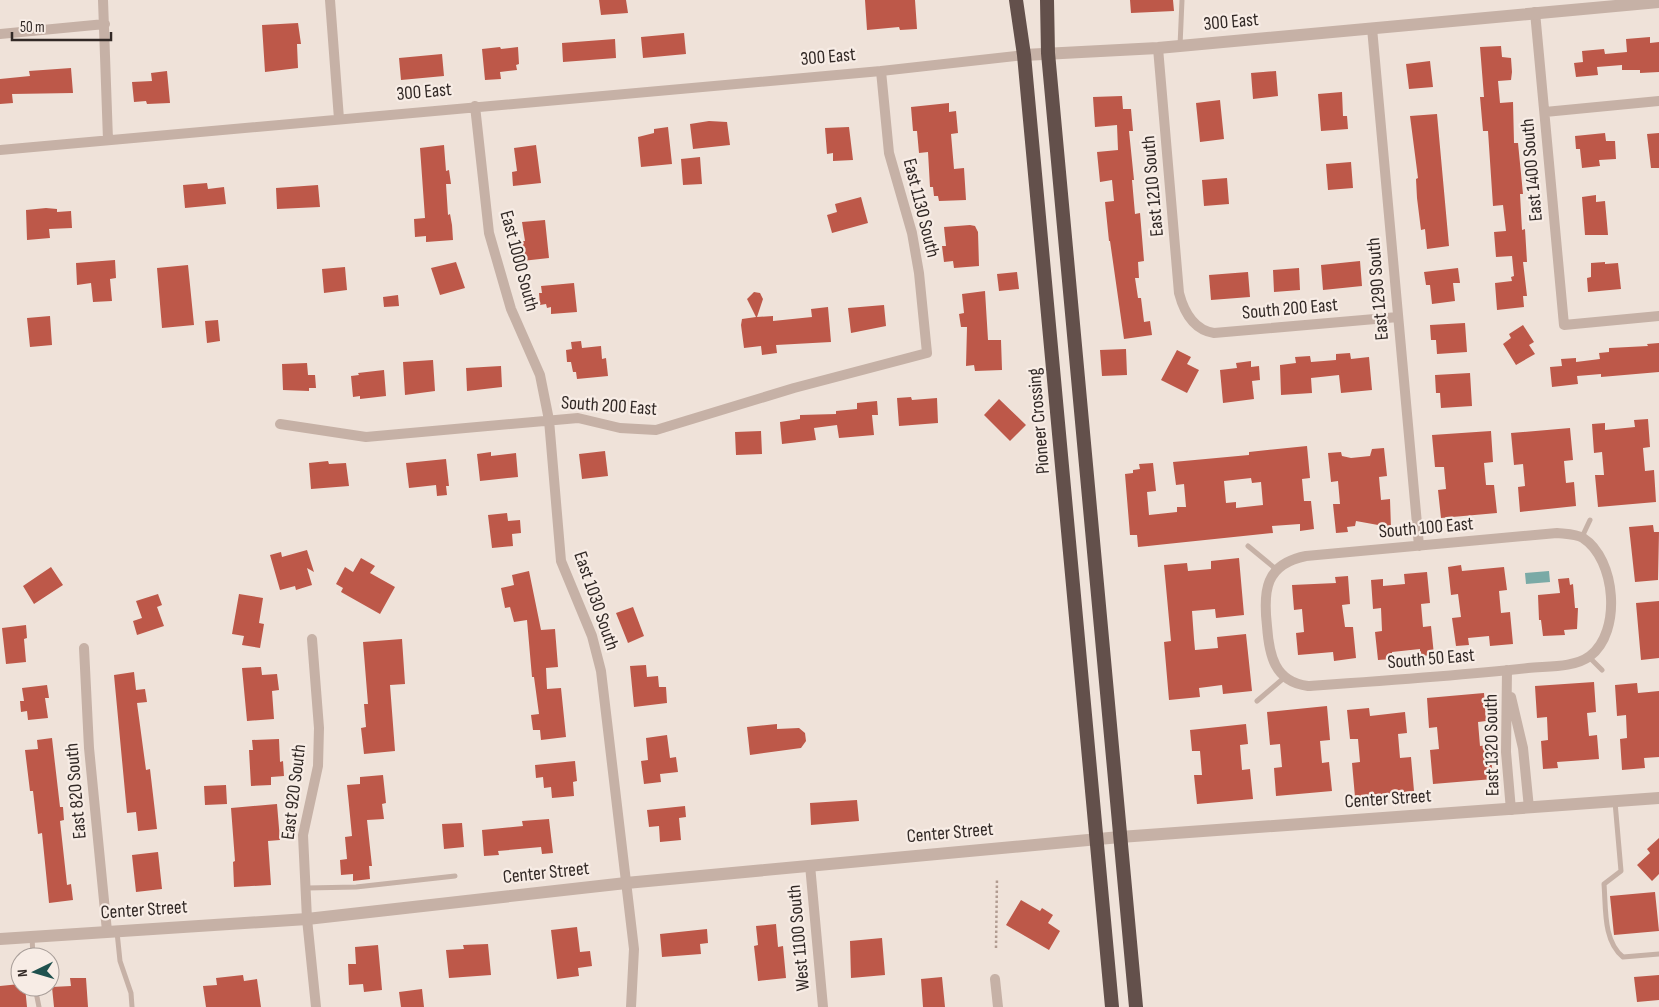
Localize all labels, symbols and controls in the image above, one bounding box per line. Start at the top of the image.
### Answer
street label: 300 East [1202,8,1260,36]
scale bar [12,10,111,42]
text: 50 m [20,18,45,37]
street label: 300 East [799,43,857,71]
street label: 300 East [395,78,453,106]
street label: East 1400 South [1516,118,1548,222]
street label: East 1210 South [1137,135,1169,237]
street label: East 1130 South [898,156,944,260]
street label: East 1000 South [494,208,544,314]
street label: East 1290 South [1362,237,1394,341]
street label: South 200 East [1241,293,1339,325]
street label: Pioneer Crossing [1023,367,1055,475]
street label: South 200 East [560,391,658,421]
street label: South 100 East [1378,512,1475,544]
street label: East 1030 South [568,549,624,653]
street label: South 50 East [1386,644,1476,674]
street label: East 1320 South [1480,694,1504,796]
street label: East 820 South [60,742,92,840]
street label: East 920 South [277,743,311,841]
street label: Center Street [1344,784,1432,813]
street label: Center Street [906,818,994,848]
street label: Center Street [502,857,591,889]
street label: West 1100 South [783,884,815,992]
street label: Center Street [100,895,188,924]
north arrow [10,947,60,997]
text: N [14,969,31,978]

